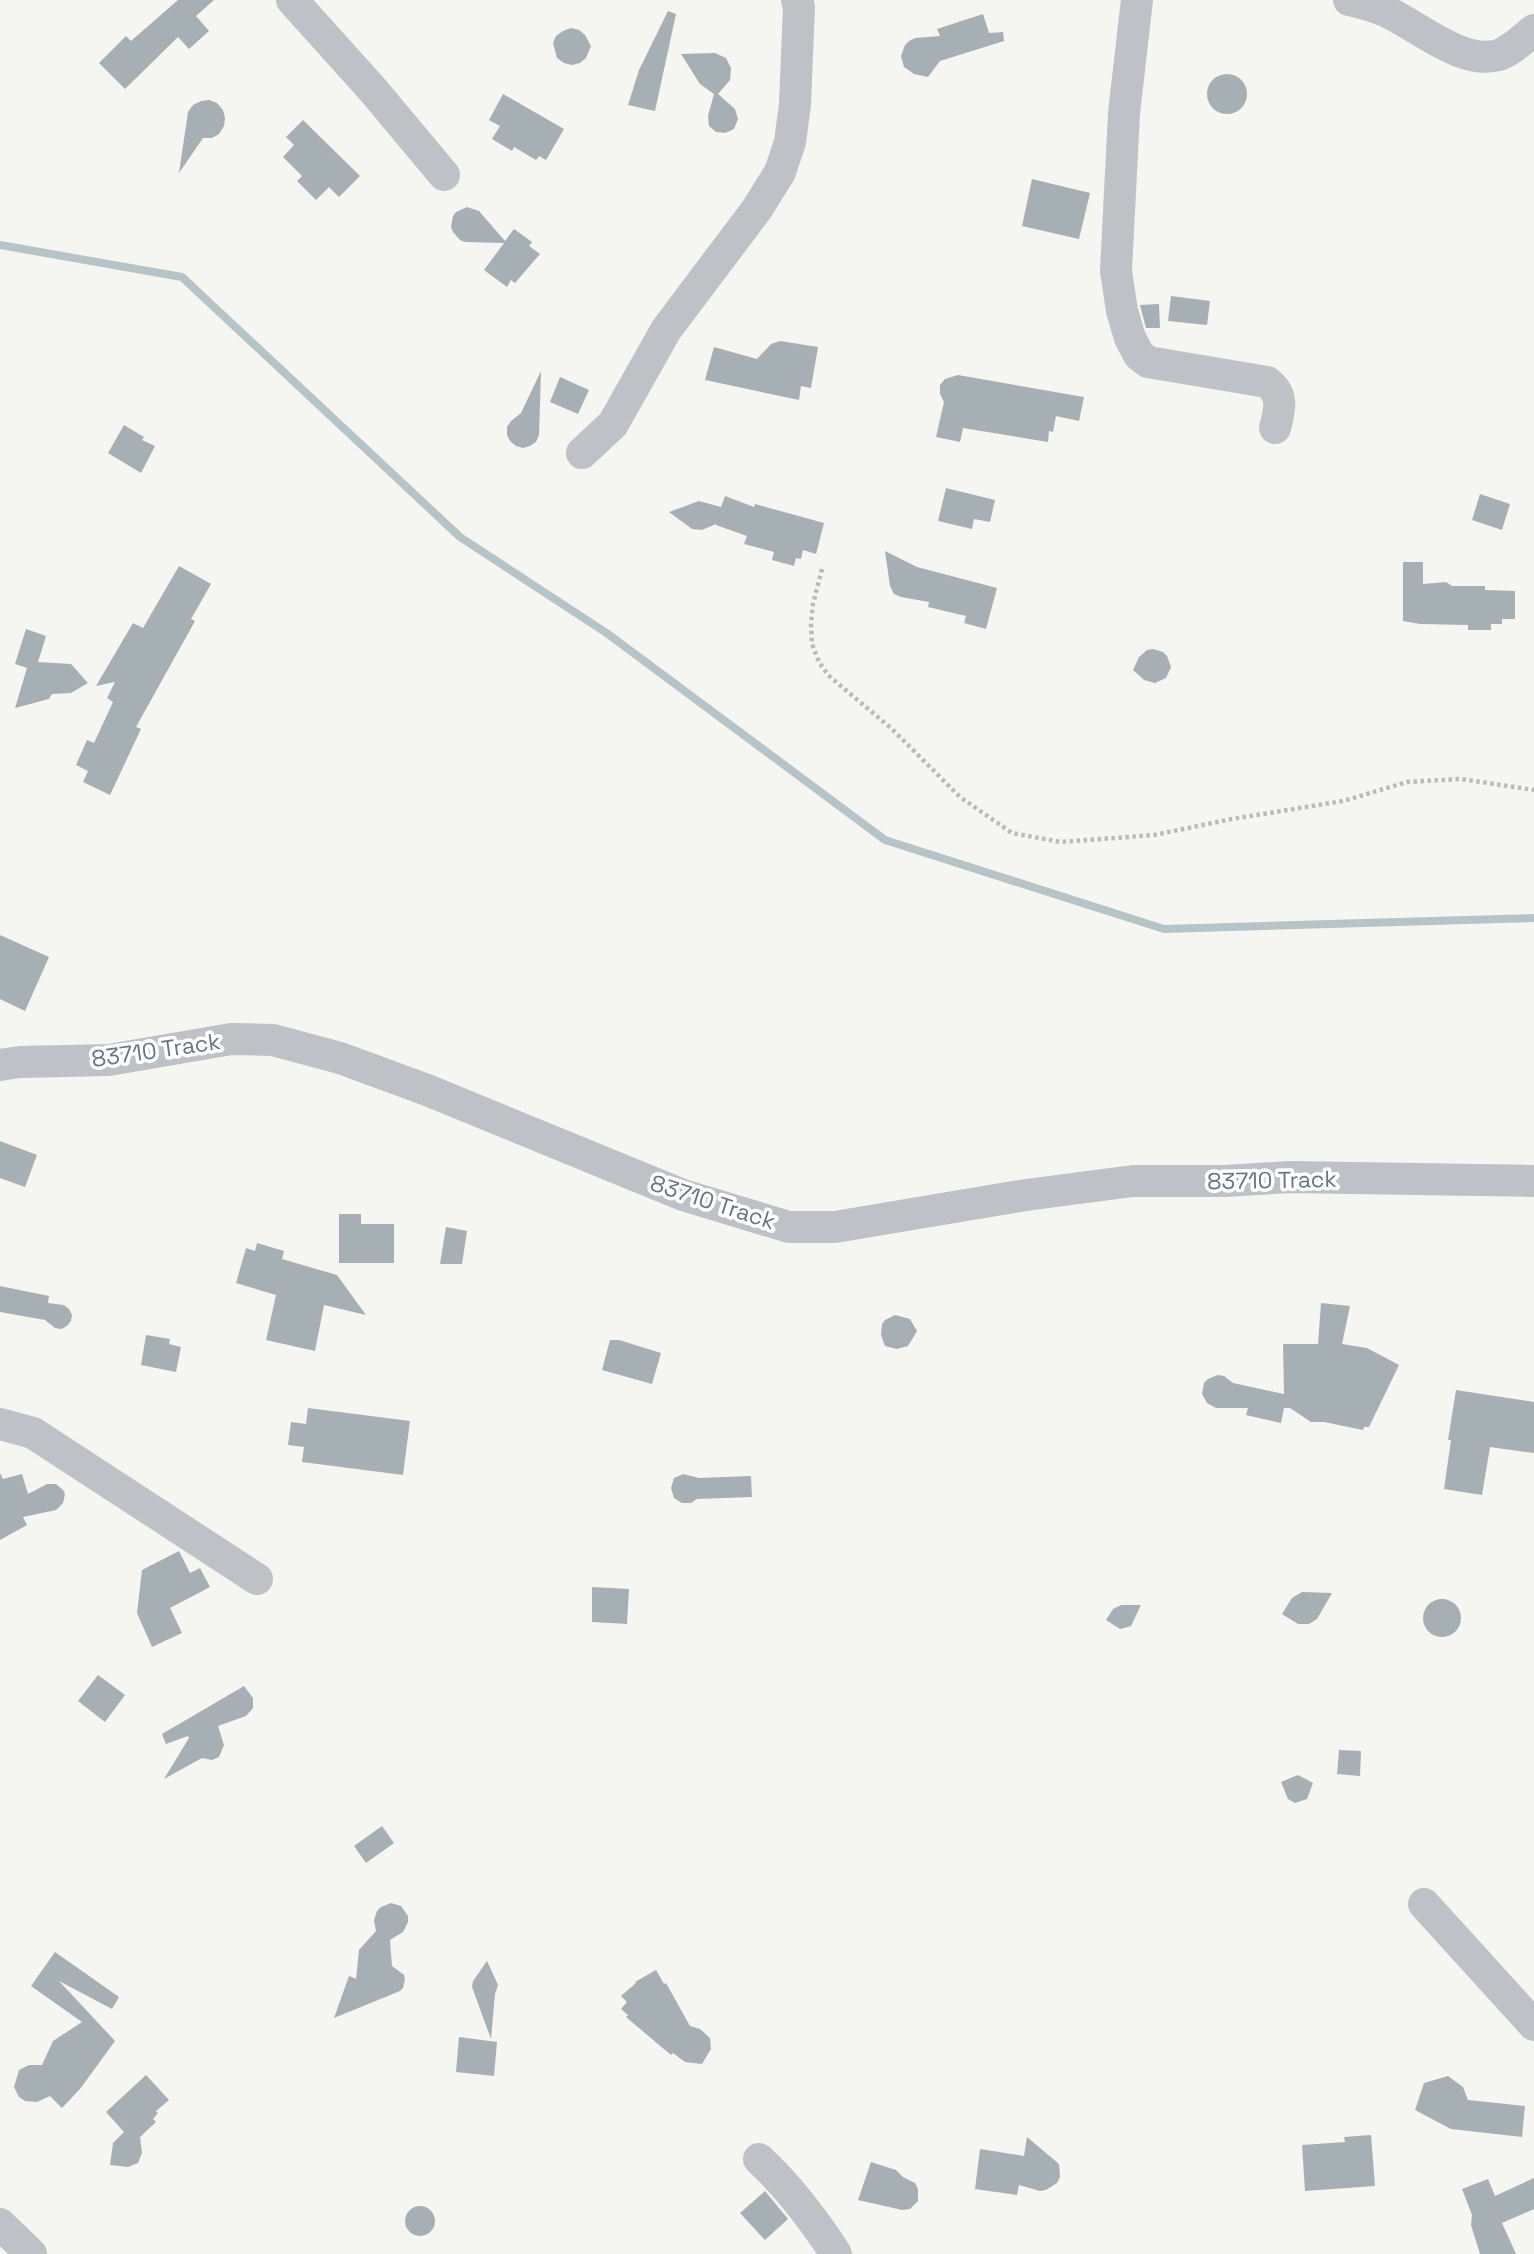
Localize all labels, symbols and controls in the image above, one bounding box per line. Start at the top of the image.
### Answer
street label: 83710 Track [90,1026,222,1074]
street label: 83710 Track [1207,1164,1337,1196]
street label: 83710 Track [647,1168,779,1236]

